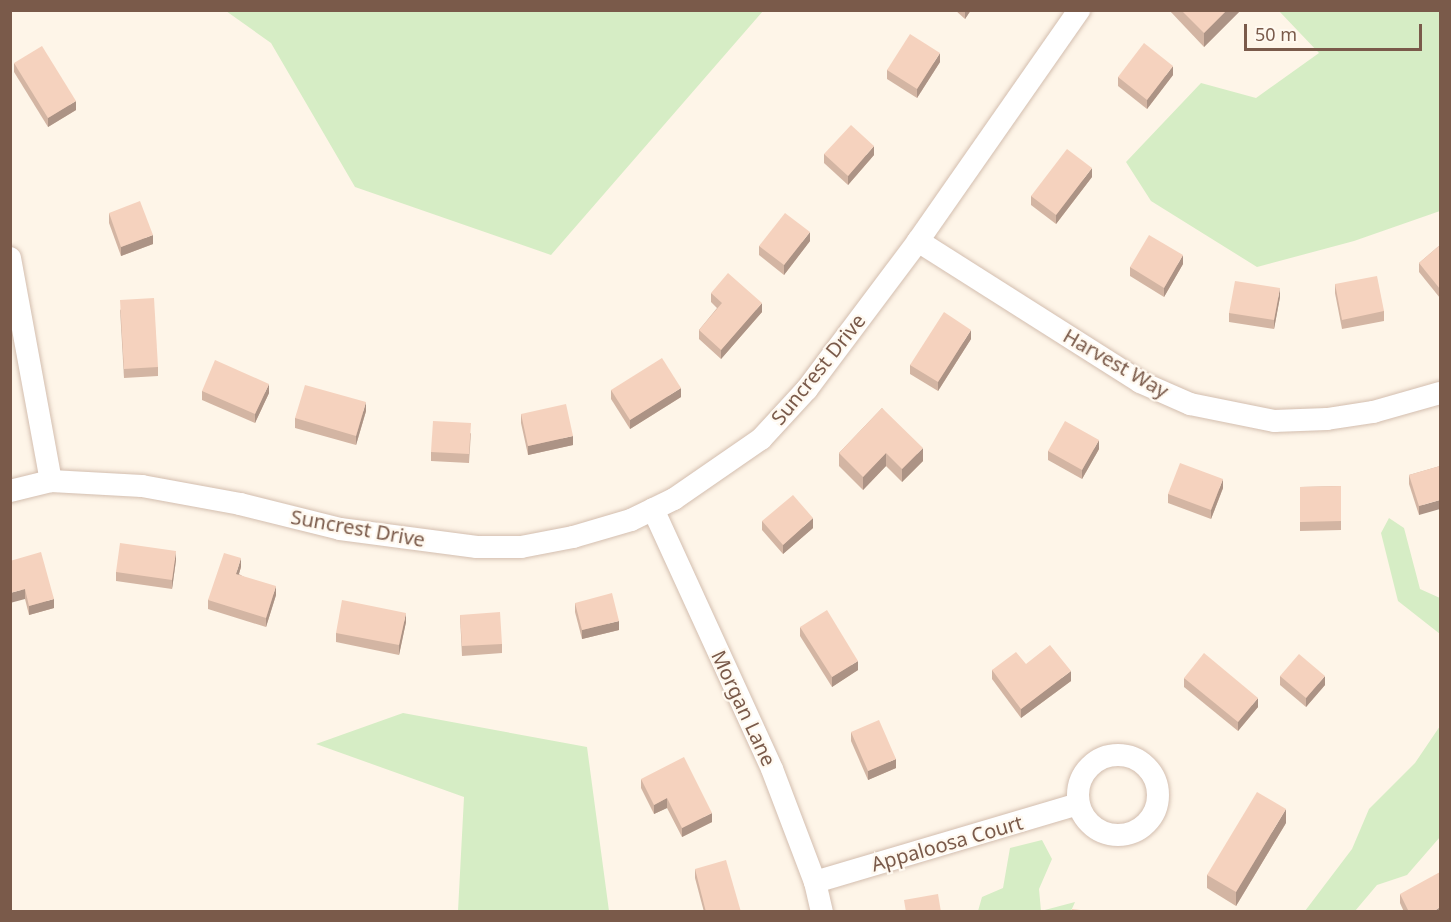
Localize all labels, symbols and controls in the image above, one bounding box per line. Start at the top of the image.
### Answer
scale bar [1247,12,1426,50]
text: 50 m [1255,22,1297,46]
street label: Suncrest Drive [766,309,870,429]
street label: Harvest Way [1059,323,1173,403]
street label: Suncrest Drive [289,504,427,552]
street label: Morgan Lane [707,646,781,770]
street label: Appaloosa Court [868,810,1026,876]

